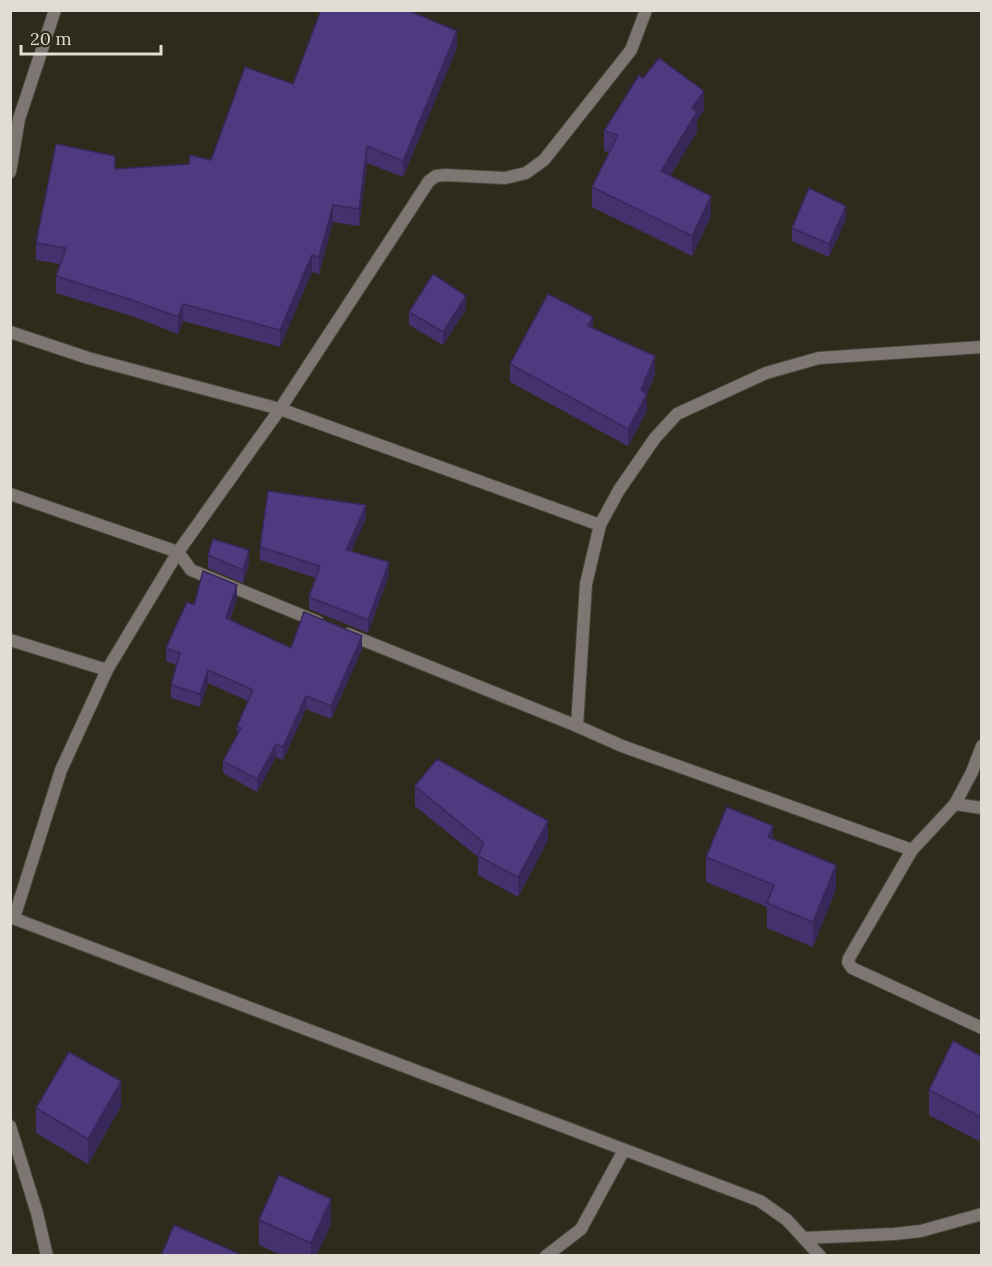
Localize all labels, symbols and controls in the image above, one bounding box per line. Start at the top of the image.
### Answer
scale bar [21,18,160,56]
text: 20 m [30,27,72,50]

